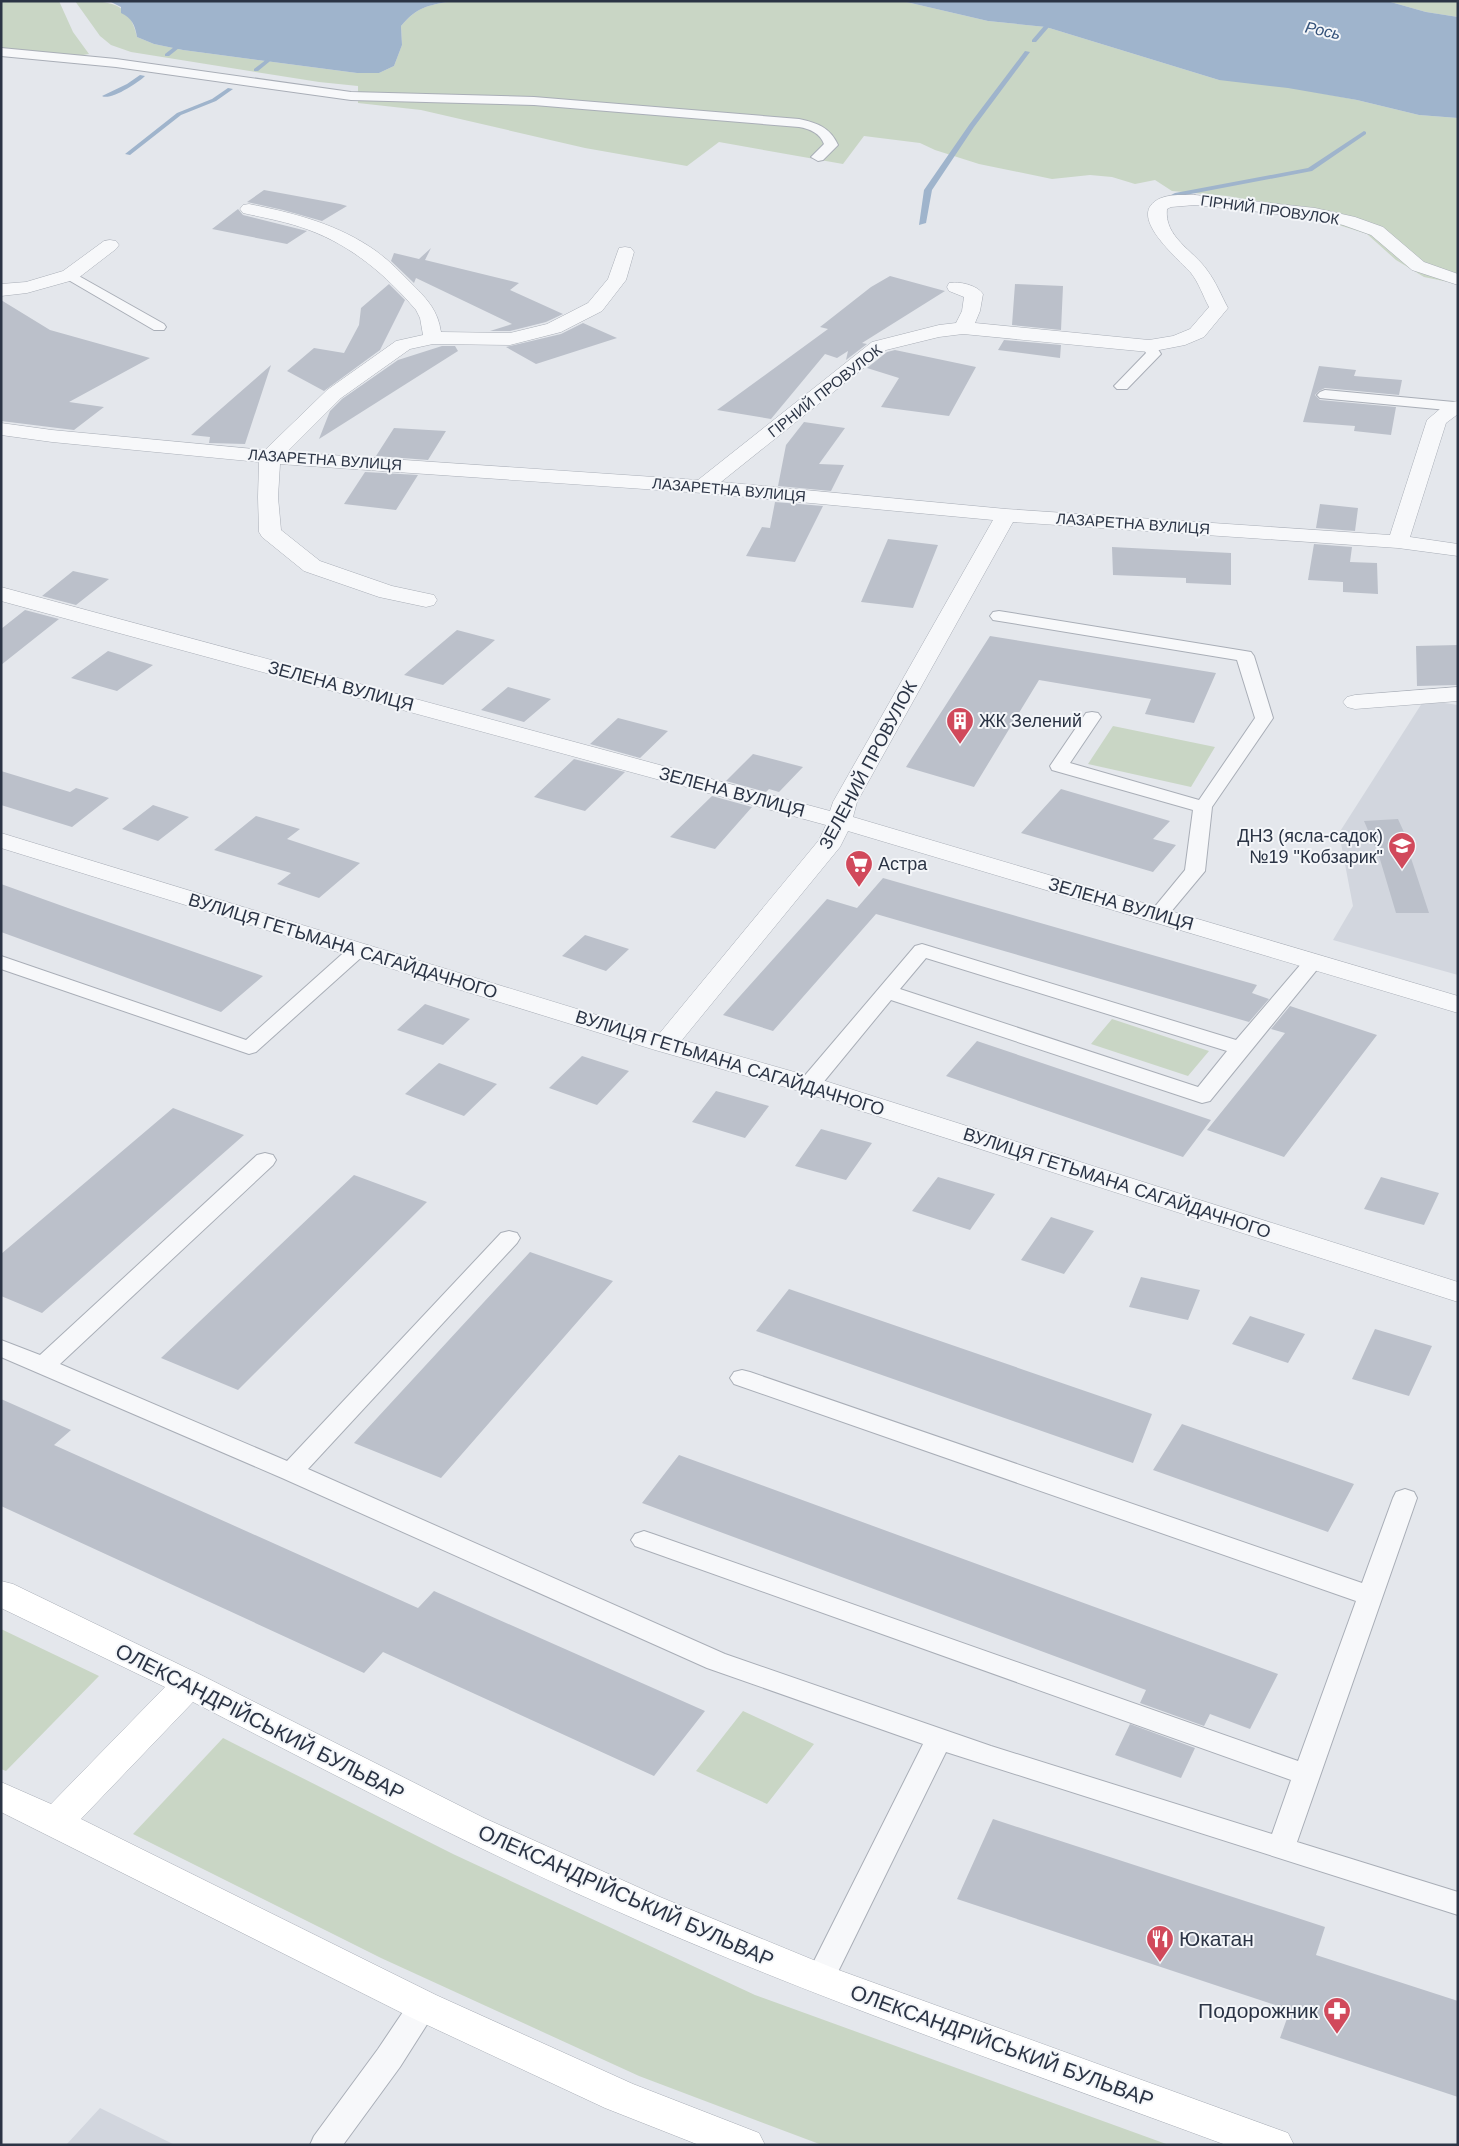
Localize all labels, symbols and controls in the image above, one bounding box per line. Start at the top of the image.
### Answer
water label: Рось [1304,18,1342,43]
street label: ГІРНИЙ ПРОВУЛОК [1200,191,1341,228]
street label: ГІРНИЙ ПРОВУЛОК [764,341,885,440]
street label: ЛАЗАРЕТНА ВУЛИЦЯ [248,446,402,473]
street label: ЛАЗАРЕТНА ВУЛИЦЯ [652,474,806,505]
street label: ЛАЗАРЕТНА ВУЛИЦЯ [1056,510,1210,537]
street label: ЗЕЛЕНА ВУЛИЦЯ [266,657,416,715]
street label: ЗЕЛЕНИЙ ПРОВУЛОК [814,677,921,853]
building icon: ЖК Зелений [945,706,975,745]
place label: ЖК Зелений [979,711,1082,731]
street label: ЗЕЛЕНА ВУЛИЦЯ [657,763,807,821]
place label: ДНЗ (ясла-садок) №19 "Кобзарик" [1237,826,1383,867]
school or university icon: ДНЗ (ясла-садок) №19 "Кобзарик" [1387,831,1417,870]
supermarket icon: Астра [844,849,874,888]
place label: Астра [878,854,928,874]
street label: ЗЕЛЕНА ВУЛИЦЯ [1046,874,1196,934]
street label: ВУЛИЦЯ ГЕТЬМАНА САГАЙДАЧНОГО [186,888,500,1003]
street label: ВУЛИЦЯ ГЕТЬМАНА САГАЙДАЧНОГО [573,1005,887,1120]
street label: ВУЛИЦЯ ГЕТЬМАНА САГАЙДАЧНОГО [961,1123,1274,1242]
street label: ОЛЕКСАНДРІЙСЬКИЙ БУЛЬВАР [112,1638,408,1805]
street label: ОЛЕКСАНДРІЙСЬКИЙ БУЛЬВАР [475,1820,777,1971]
restaurant icon: Юкатан [1145,1924,1175,1963]
place label: Юкатан [1179,1927,1254,1950]
street label: ОЛЕКСАНДРІЙСЬКИЙ БУЛЬВАР [847,1980,1157,2111]
pharmacy icon: Подорожник [1322,1996,1352,2035]
place label: Подорожник [1198,1999,1319,2022]

